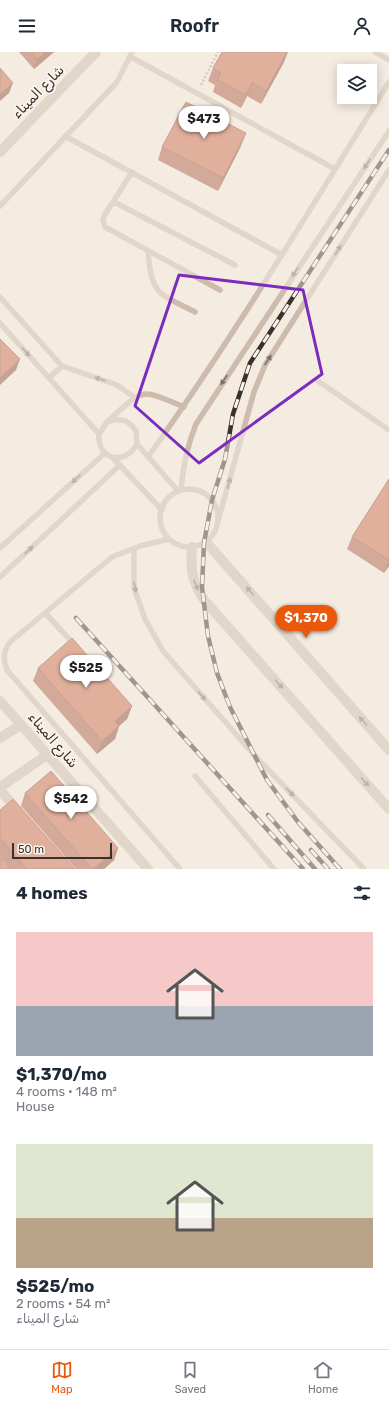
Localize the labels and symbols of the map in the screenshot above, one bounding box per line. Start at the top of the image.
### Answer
street label: شارع الميناء [8,62,69,124]
pin: $473 [180,106,228,140]
one-way arrow [364,158,371,170]
one-way arrow [334,245,342,255]
one-way arrow [292,266,299,278]
one-way arrow [21,348,30,357]
one-way arrow [264,355,272,365]
one-way arrow [220,375,227,386]
one-way arrow [94,376,106,382]
one-way arrow [71,474,81,484]
one-way arrow [226,477,232,489]
one-way arrow [23,546,34,555]
one-way arrow [193,579,199,591]
one-way arrow [132,581,138,594]
one-way arrow [246,587,255,596]
pin: $1,370 [273,605,339,639]
pin: $525 [62,655,110,689]
one-way arrow [274,679,283,690]
one-way arrow [198,691,207,701]
street label: شارع الميناء [23,709,82,773]
one-way arrow [359,716,368,726]
one-way arrow [360,777,369,786]
pin: $542 [47,786,95,820]
one-way arrow [285,788,294,797]
scale bar [12,841,112,860]

